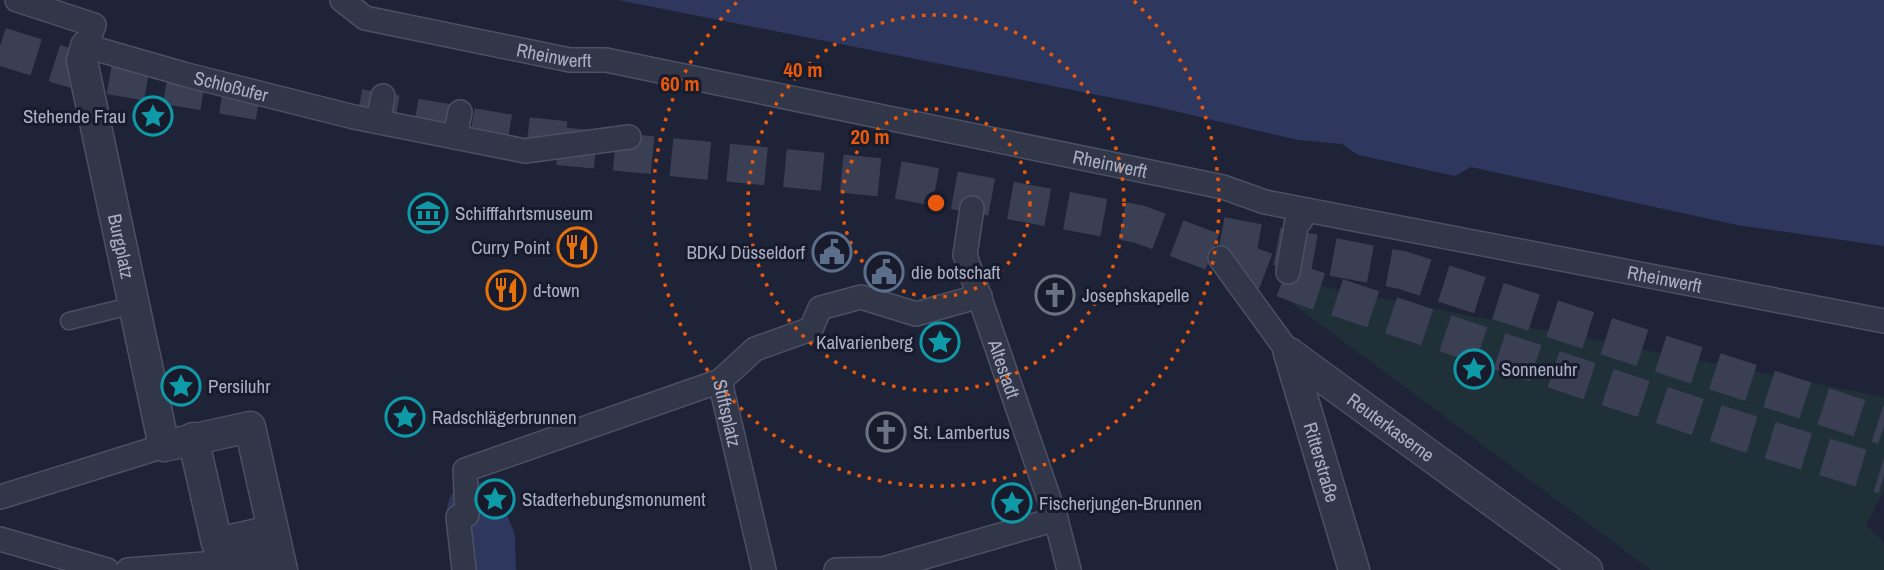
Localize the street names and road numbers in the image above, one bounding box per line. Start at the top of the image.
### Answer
street label: Rheinwerft [514,36,592,73]
street label: Schloßufer [191,64,272,108]
street label: Rheinwerft [1070,143,1150,184]
street label: Burgplatz [102,211,141,281]
street label: Rheinwerft [1625,259,1705,299]
street label: Altestadt [982,335,1027,402]
street label: Stiftsplatz [707,377,748,450]
street label: Reuterkaserne [1342,387,1440,468]
street label: Ritterstraße [1297,419,1346,505]

